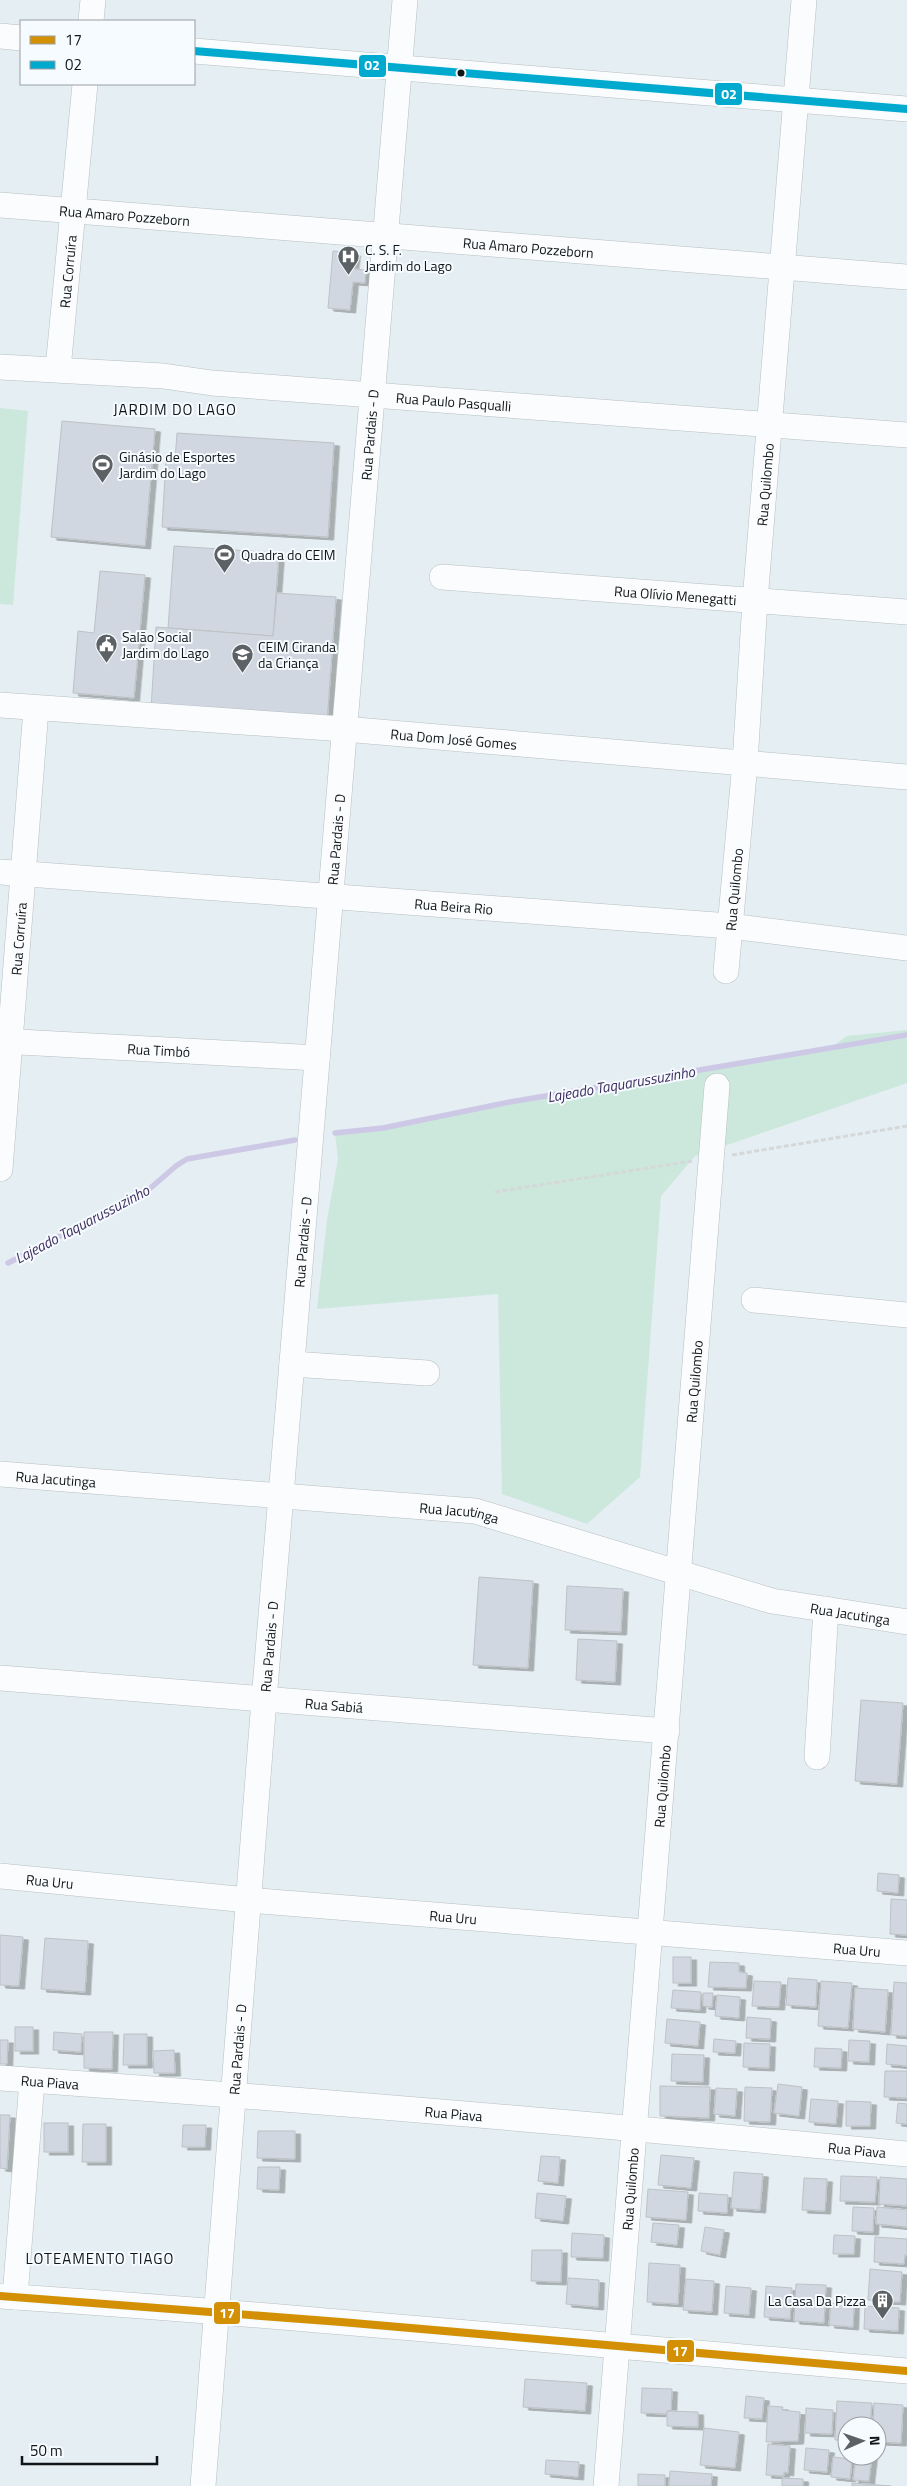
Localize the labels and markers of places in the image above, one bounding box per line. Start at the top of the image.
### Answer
unlabelled marker [456,68,466,78]
place label: C. S. F. Jardim do Lago [365,239,452,276]
hospital icon: C. S. F. Jardim do Lago [337,245,361,276]
place label: Ginásio de Esportes Jardim do Lago [119,446,235,483]
sports icon: Ginásio de Esportes Jardim do Lago [91,452,115,483]
sports icon: Quadra do CEIM [213,542,237,573]
place label: Quadra do CEIM [241,544,335,565]
place label: Salão Social Jardim do Lago [122,626,209,663]
public building icon: Salão Social Jardim do Lago [94,632,118,663]
place label: CEIM Ciranda da Criança [258,636,336,673]
school or university icon: CEIM Ciranda da Criança [230,642,254,673]
building icon: La Casa Da Pizza [870,2288,894,2319]
place label: La Casa Da Pizza [768,2290,866,2311]

